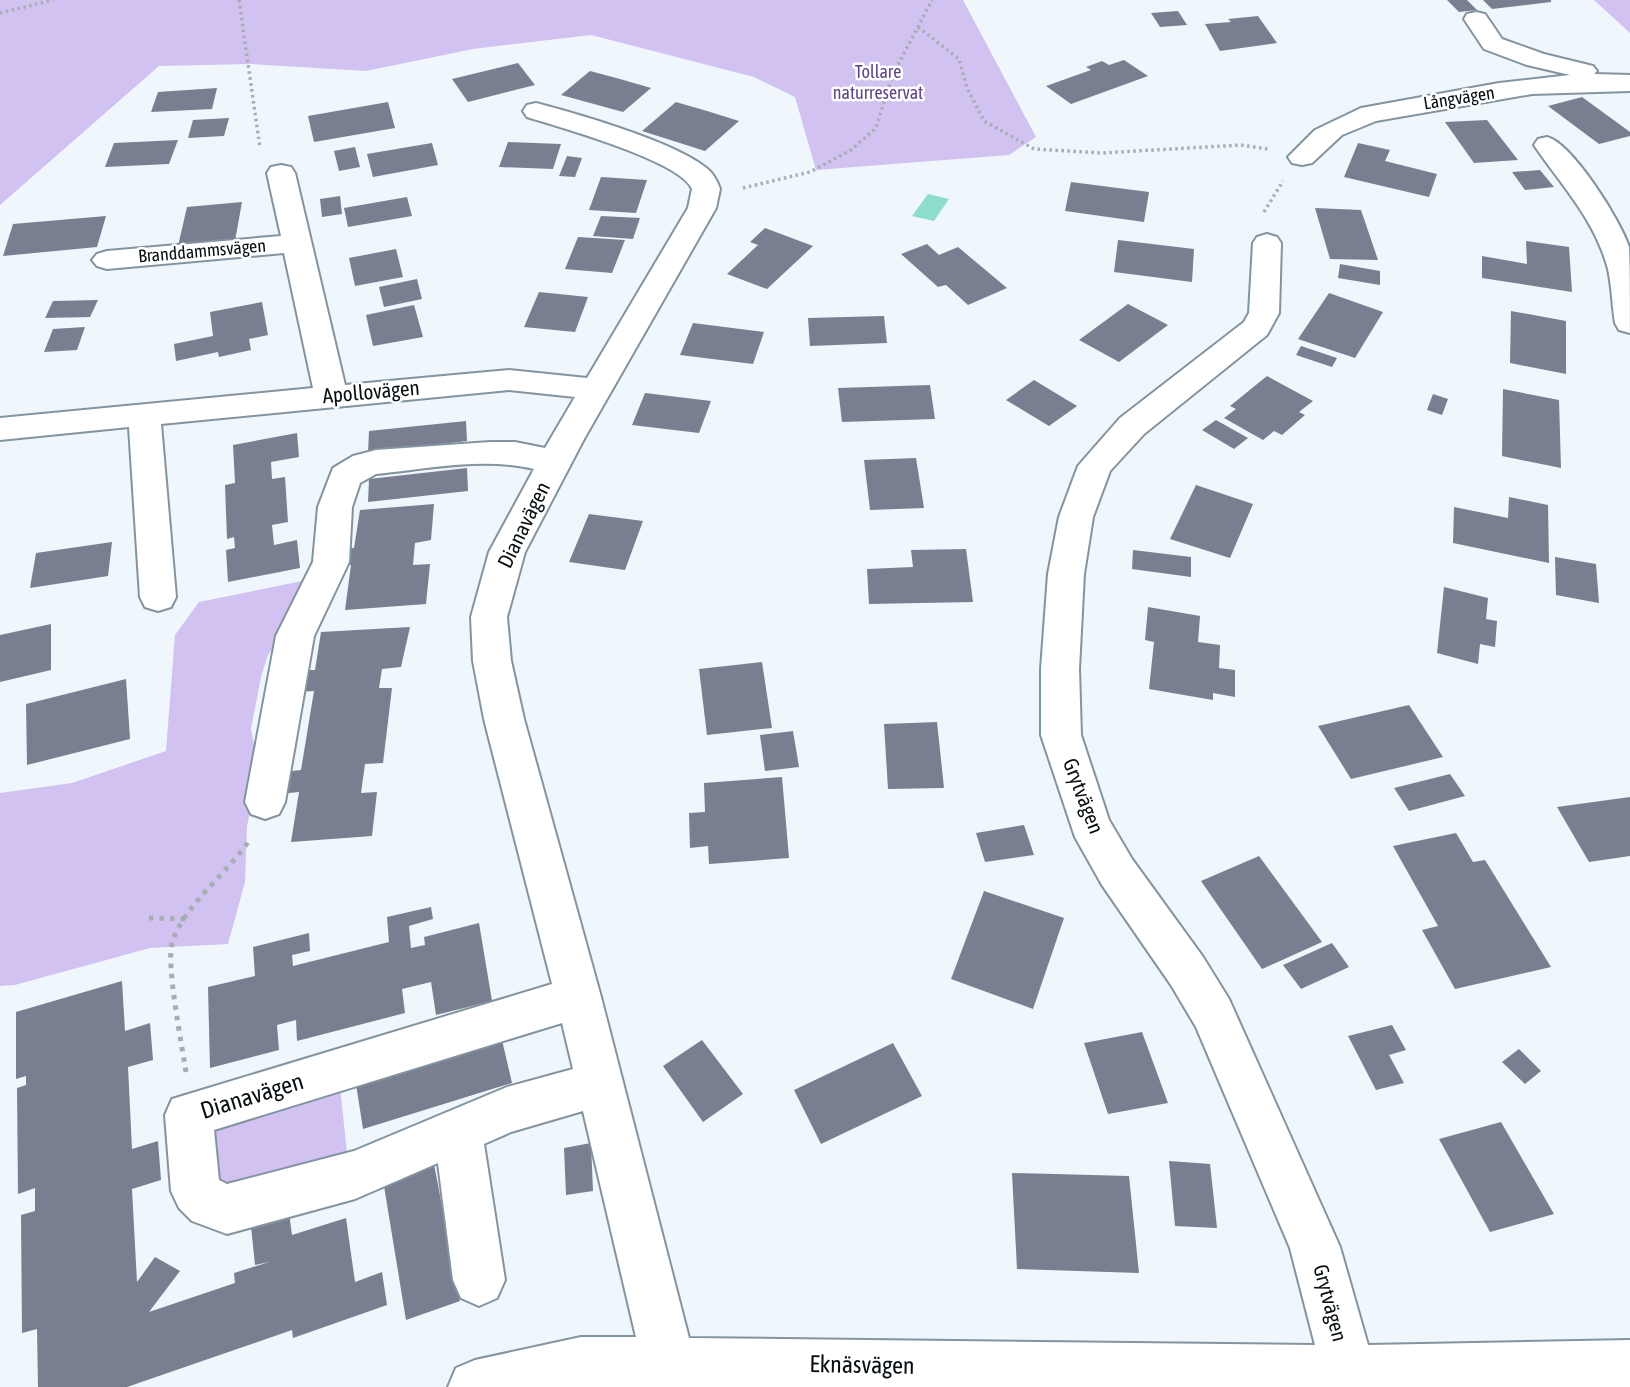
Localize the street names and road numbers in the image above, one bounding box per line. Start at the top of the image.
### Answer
street label: Långvägen [1422,82,1496,113]
street label: Branddammsvägen [137,234,267,267]
street label: Apollovägen [321,375,420,407]
street label: Dianavägen [492,478,554,572]
street label: Grytvägen [1059,755,1109,837]
street label: Dianavägen [197,1067,307,1124]
street label: Grytvägen [1309,1262,1353,1344]
street label: Eknäsvägen [809,1350,915,1379]

